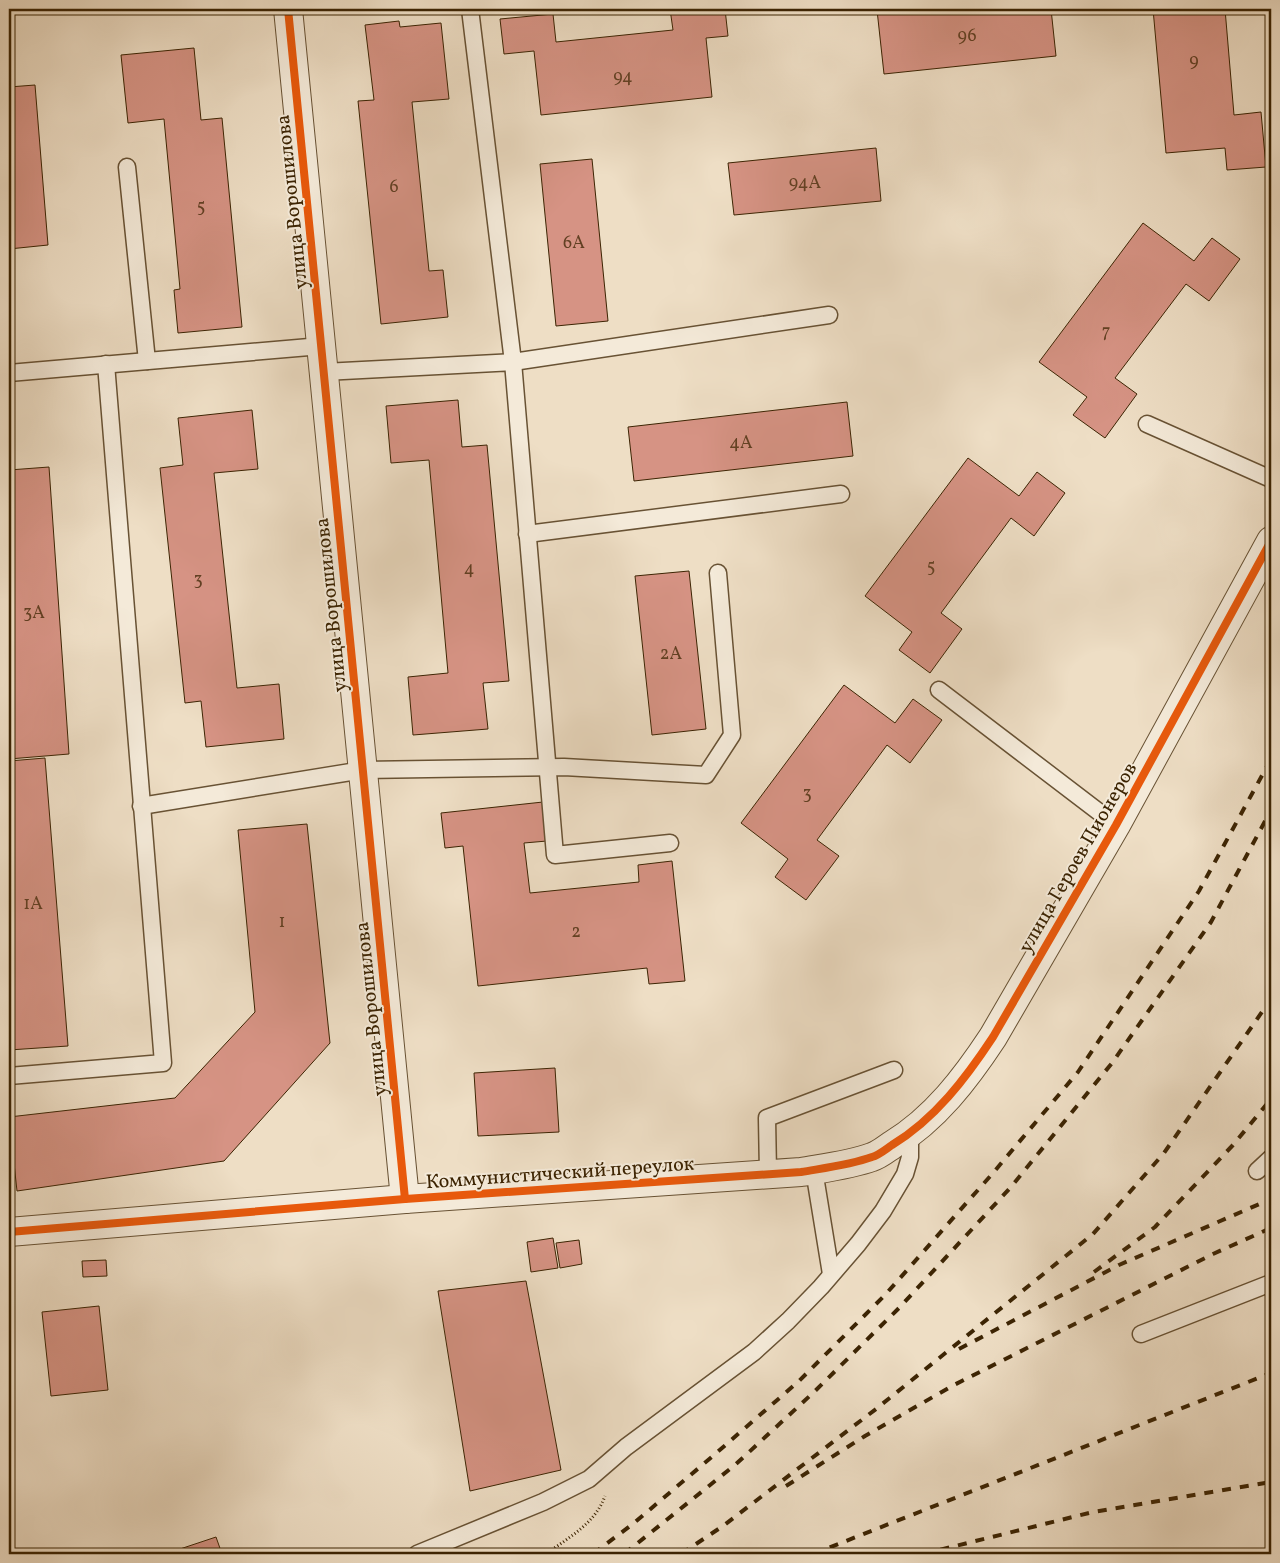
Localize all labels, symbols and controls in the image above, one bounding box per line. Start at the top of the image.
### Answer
house number: 96 [957,24,977,49]
house number: 9 [1189,49,1199,74]
house number: 94 [613,65,633,90]
street label: улица Ворошилова [270,113,316,290]
house number: 94А [789,171,821,196]
house number: 6 [389,175,399,200]
house number: 5 [197,195,205,220]
house number: 6А [563,231,585,256]
house number: 7 [1102,320,1110,345]
house number: 4А [729,431,753,456]
street label: улица Ворошилова [309,516,355,693]
house number: 5 [927,555,935,580]
house number: 4 [464,557,474,582]
house number: 3 [193,568,203,593]
house number: 3А [23,601,45,626]
house number: 2А [660,642,682,667]
street label: улица Героев Пионеров [1013,757,1145,959]
house number: 3 [802,782,812,807]
house number: 1А [23,892,43,917]
house number: 1 [279,910,285,935]
street label: улица Ворошилова [349,920,395,1097]
house number: 2 [571,920,581,945]
street label: Коммунистический переулок [425,1151,696,1197]

